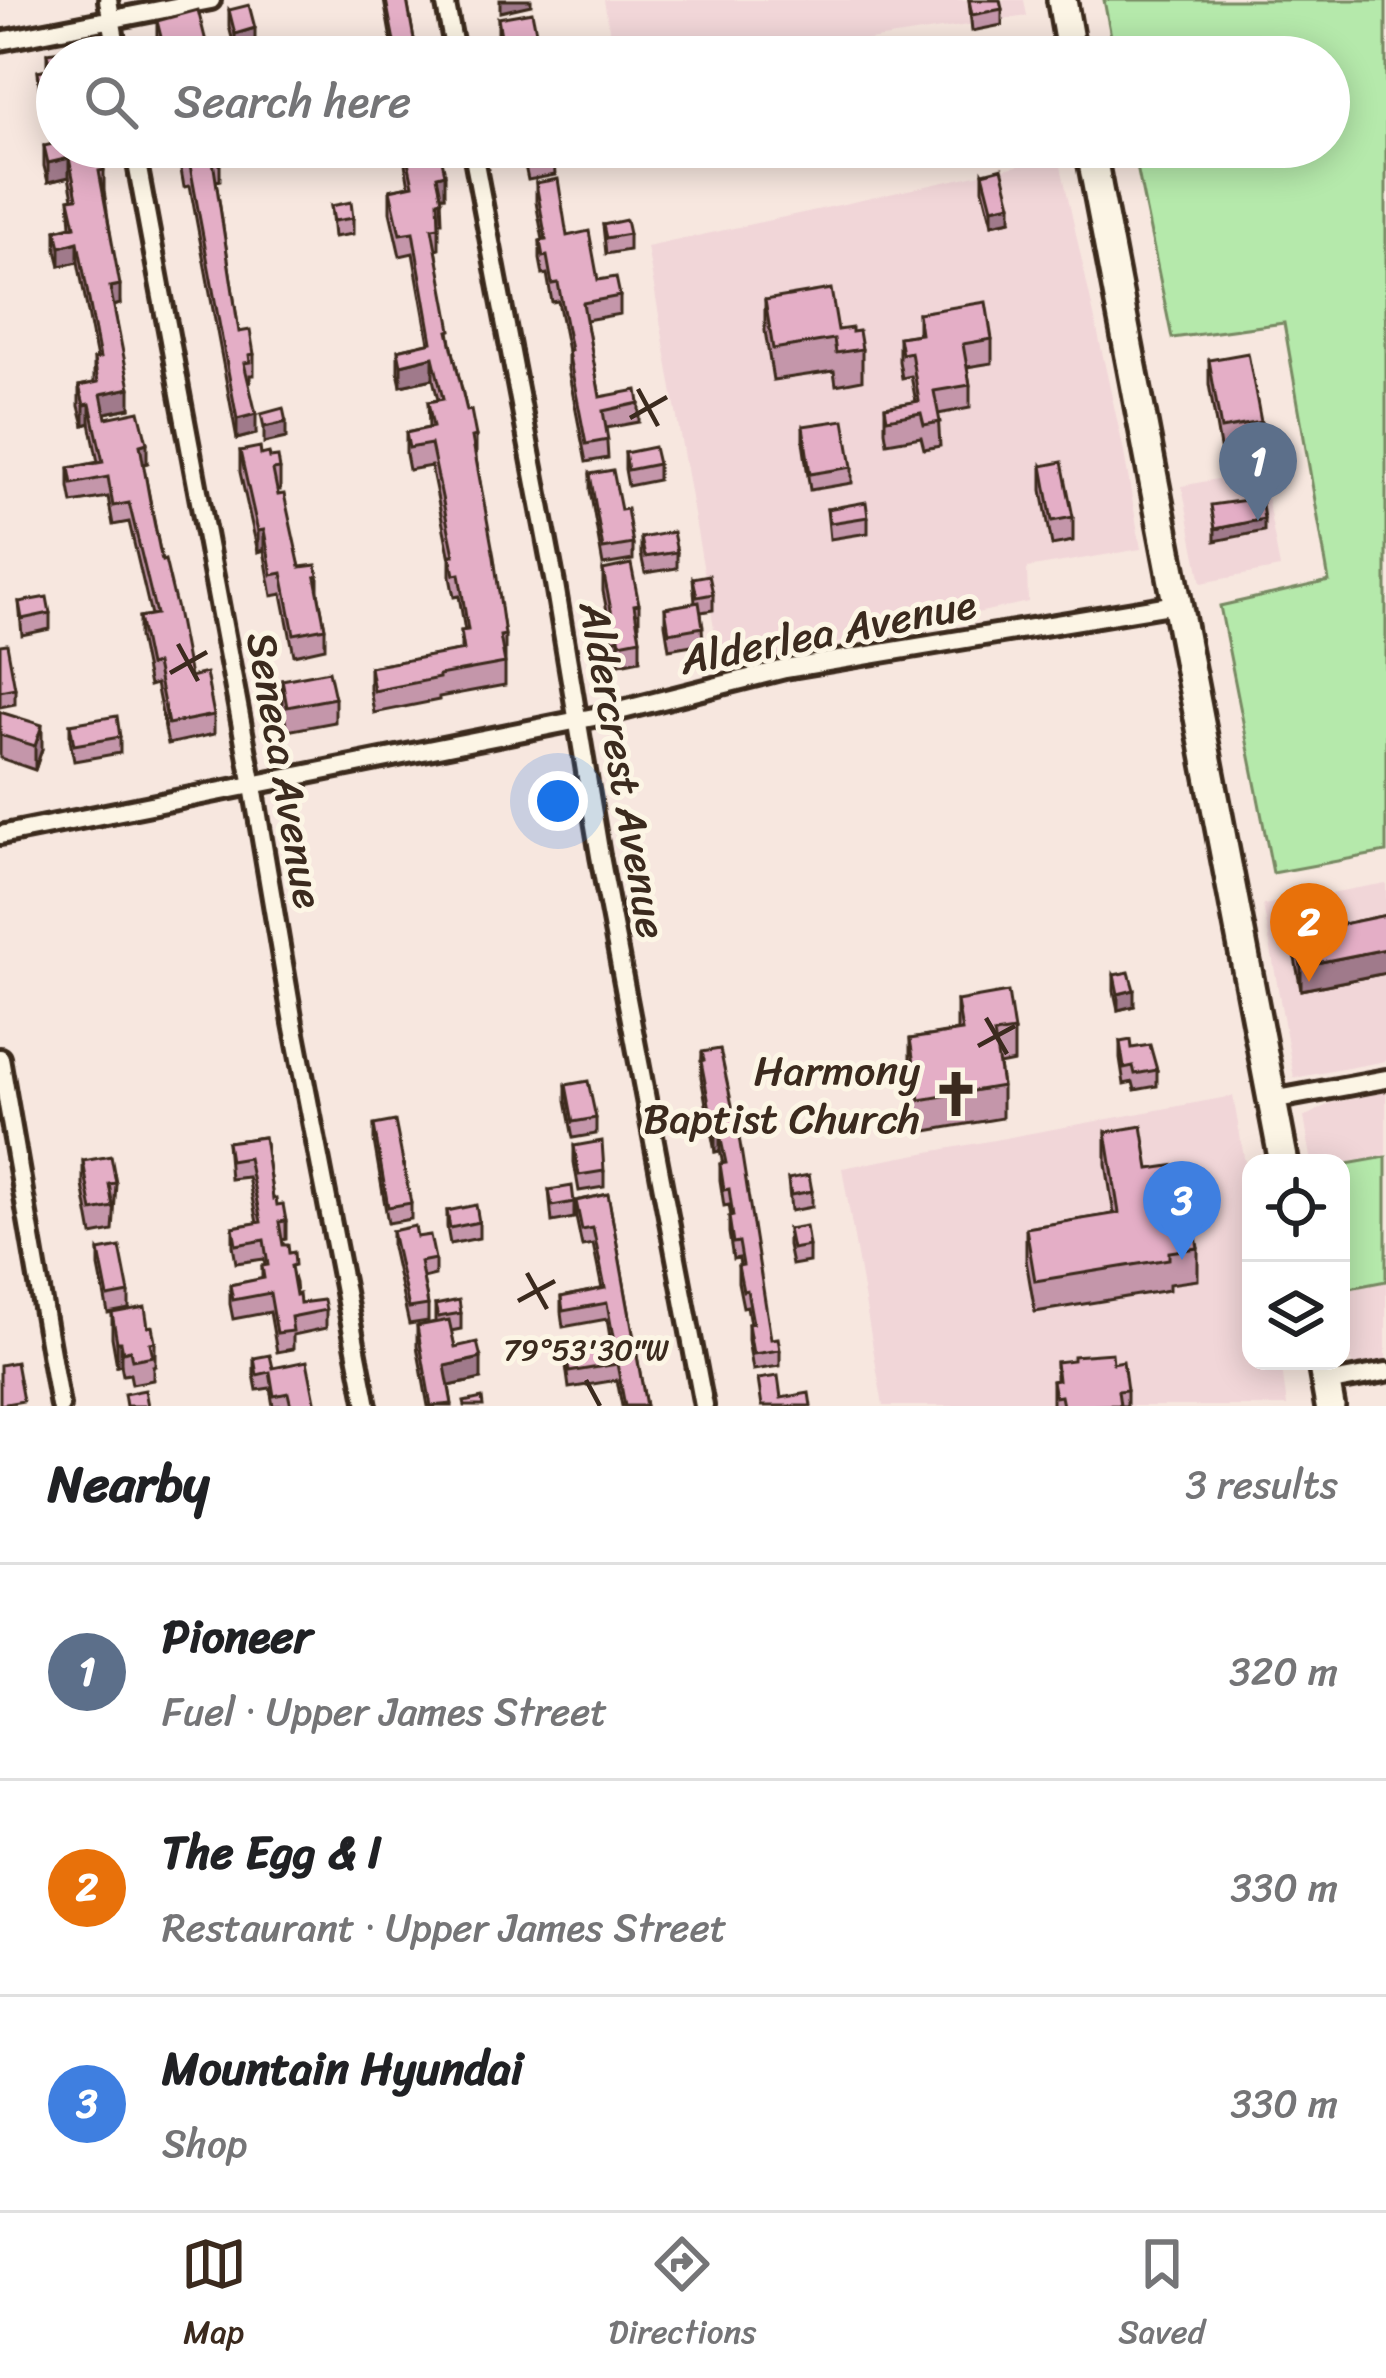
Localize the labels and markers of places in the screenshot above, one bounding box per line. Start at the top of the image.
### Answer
pin: 1 [1219,422,1297,521]
pin: 2 [1270,883,1348,982]
place label: Harmony Baptist Church [643,1034,920,1156]
church icon: Harmony Baptist Church [931,1069,981,1119]
pin: 3 [1143,1161,1221,1260]

